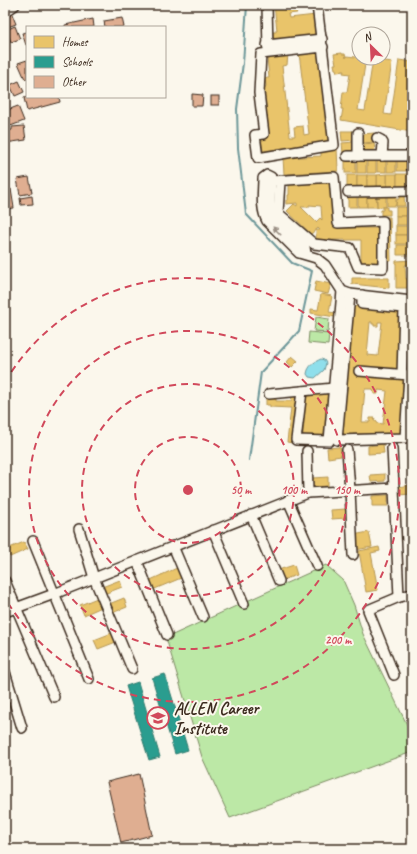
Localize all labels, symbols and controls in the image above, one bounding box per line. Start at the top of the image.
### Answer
legend [26,26,166,98]
north arrow [351,26,391,66]
text: N [361,28,375,45]
text: Homes [62,34,89,50]
text: Schools [62,54,94,70]
text: Other [62,74,88,90]
one-way arrow [272,226,282,236]
text: 50 m [231,482,252,498]
text: 100 m [281,482,308,498]
text: 150 m [334,482,361,498]
centre of rings [181,483,195,497]
text: 200 m [325,632,352,648]
place label: ALLEN Career Institute [174,698,260,739]
school or university icon: ALLEN Career Institute [145,705,171,731]

